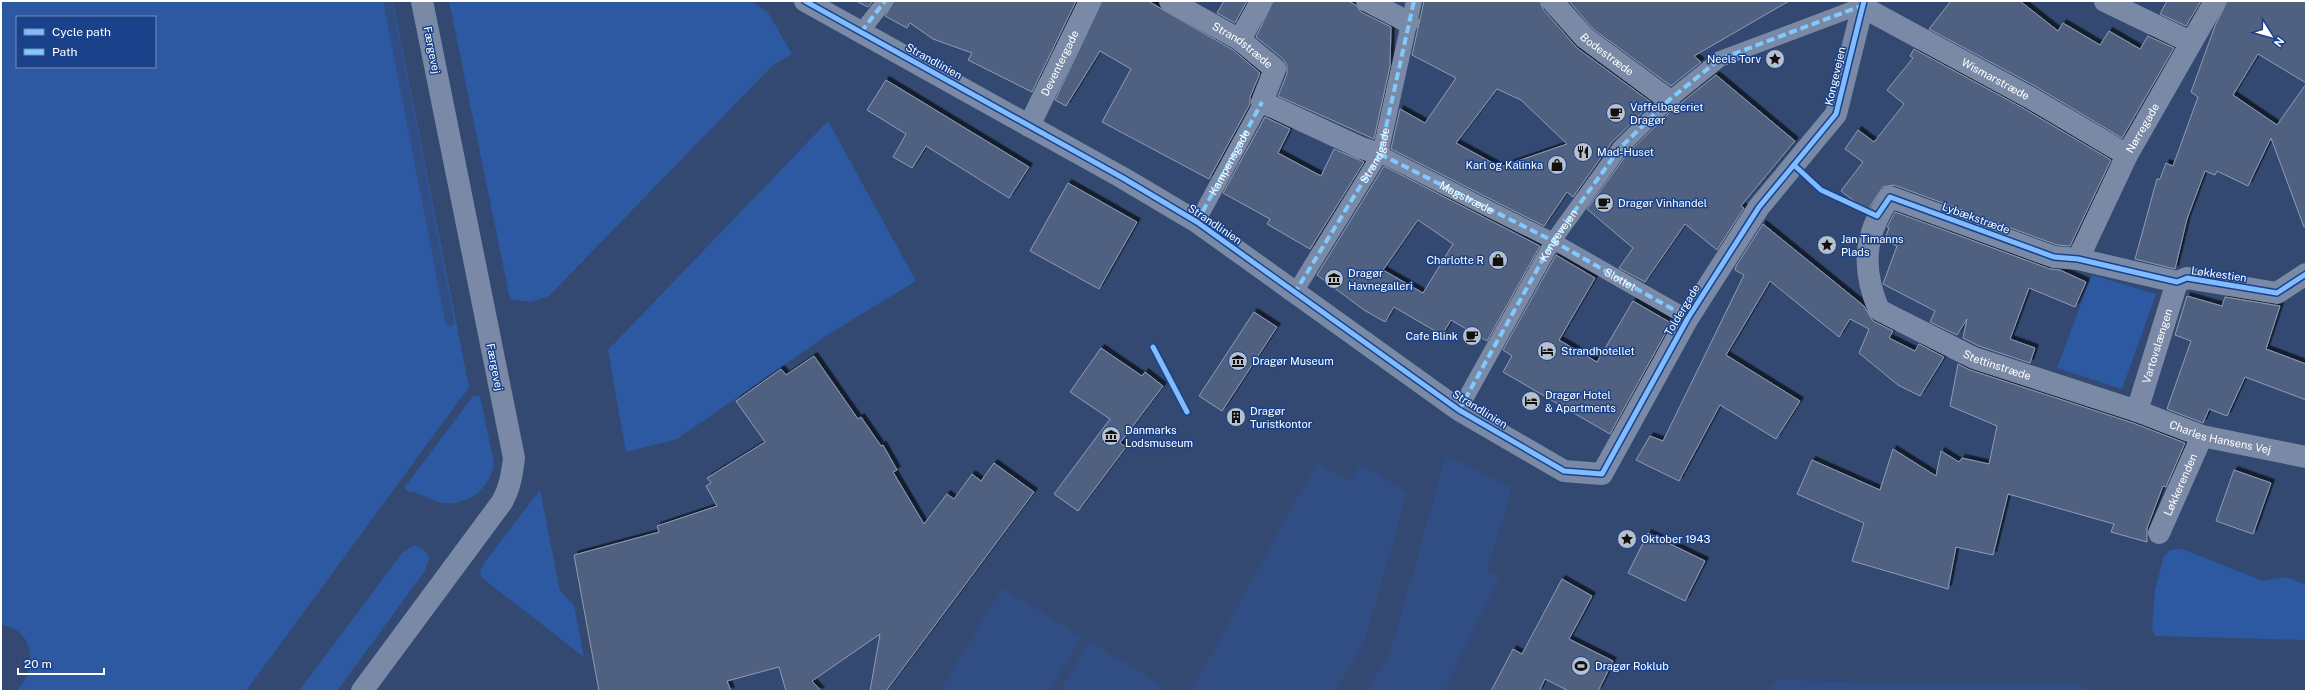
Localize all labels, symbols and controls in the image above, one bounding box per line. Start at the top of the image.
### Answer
legend [16,16,156,68]
north arrow [2251,16,2291,56]
street label: Strandstræde [1210,20,1275,70]
text: Cycle path [52,25,111,39]
street label: Færgevej [422,25,442,75]
street label: Deventergade [1039,28,1081,98]
street label: Bodestræde [1578,31,1636,78]
text: N [2272,35,2286,49]
street label: Strandlinien [904,41,964,81]
text: Path [52,45,78,59]
street label: Kongevejen [1822,46,1848,106]
place icon: Neels Torv [1764,48,1786,70]
place label: Neels Torv [1707,53,1761,65]
street label: Wismarstræde [1960,56,2032,102]
place label: Vaffelbageriet Dragør [1630,101,1703,126]
street label: Nørregade [2124,101,2161,155]
cafe icon: Vaffelbageriet Dragør [1605,102,1627,124]
street label: Kampensgade [1207,127,1252,197]
street label: Strandgade [1357,127,1392,186]
restaurant icon: Mad-Huset [1572,141,1594,163]
place label: Mad-Huset [1597,146,1654,158]
shop icon: Karl og Kalinka [1546,154,1568,176]
place label: Karl og Kalinka [1466,159,1543,171]
street label: Magstræde [1438,179,1496,216]
cafe icon: Dragør Vinhandel [1593,192,1615,214]
place label: Dragør Vinhandel [1618,197,1707,209]
street label: Lybækstræde [1941,200,2011,236]
street label: Strandlinien [1186,202,1244,246]
street label: Kongevejen [1537,207,1580,263]
place label: Jan Timanns Plads [1841,233,1904,258]
place icon: Jan Timanns Plads [1816,234,1838,256]
shop icon: Charlotte R [1487,249,1509,271]
place label: Charlotte R [1427,254,1484,266]
street label: Løkkestien [2190,264,2248,284]
street label: Slottet [1602,266,1638,293]
place label: Dragør Havnegalleri [1348,267,1413,292]
museum icon: Dragør Havnegalleri [1323,268,1345,290]
street label: Toldergade [1662,282,1702,338]
street label: Vartovslængen [2140,307,2174,385]
cafe icon: Cafe Blink [1461,325,1483,347]
place label: Cafe Blink [1406,330,1458,342]
hotel icon: Strandhotellet [1536,340,1558,362]
street label: Færgevej [485,342,505,392]
place label: Strandhotellet [1561,345,1635,357]
street label: Stettinstræde [1961,347,2032,382]
museum icon: Dragør Museum [1227,350,1249,372]
place label: Dragør Museum [1252,355,1334,367]
street label: Strandlinien [1450,387,1510,431]
place label: Dragør Hotel & Apartments [1545,389,1616,414]
hotel icon: Dragør Hotel & Apartments [1520,390,1542,412]
place label: Dragør Turistkontor [1250,405,1312,430]
building icon: Dragør Turistkontor [1225,406,1247,428]
street label: Charles Hansens Vej [2168,418,2272,456]
place label: Danmarks Lodsmuseum [1125,424,1193,449]
museum icon: Danmarks Lodsmuseum [1100,425,1122,447]
street label: Løkkerenden [2161,452,2200,518]
place icon: Oktober 1943 [1616,528,1638,550]
place label: Oktober 1943 [1641,533,1710,545]
scale bar [18,650,104,676]
sports icon: Dragør Roklub [1570,655,1592,677]
text: 20 m [24,657,52,671]
place label: Dragør Roklub [1595,660,1669,672]

